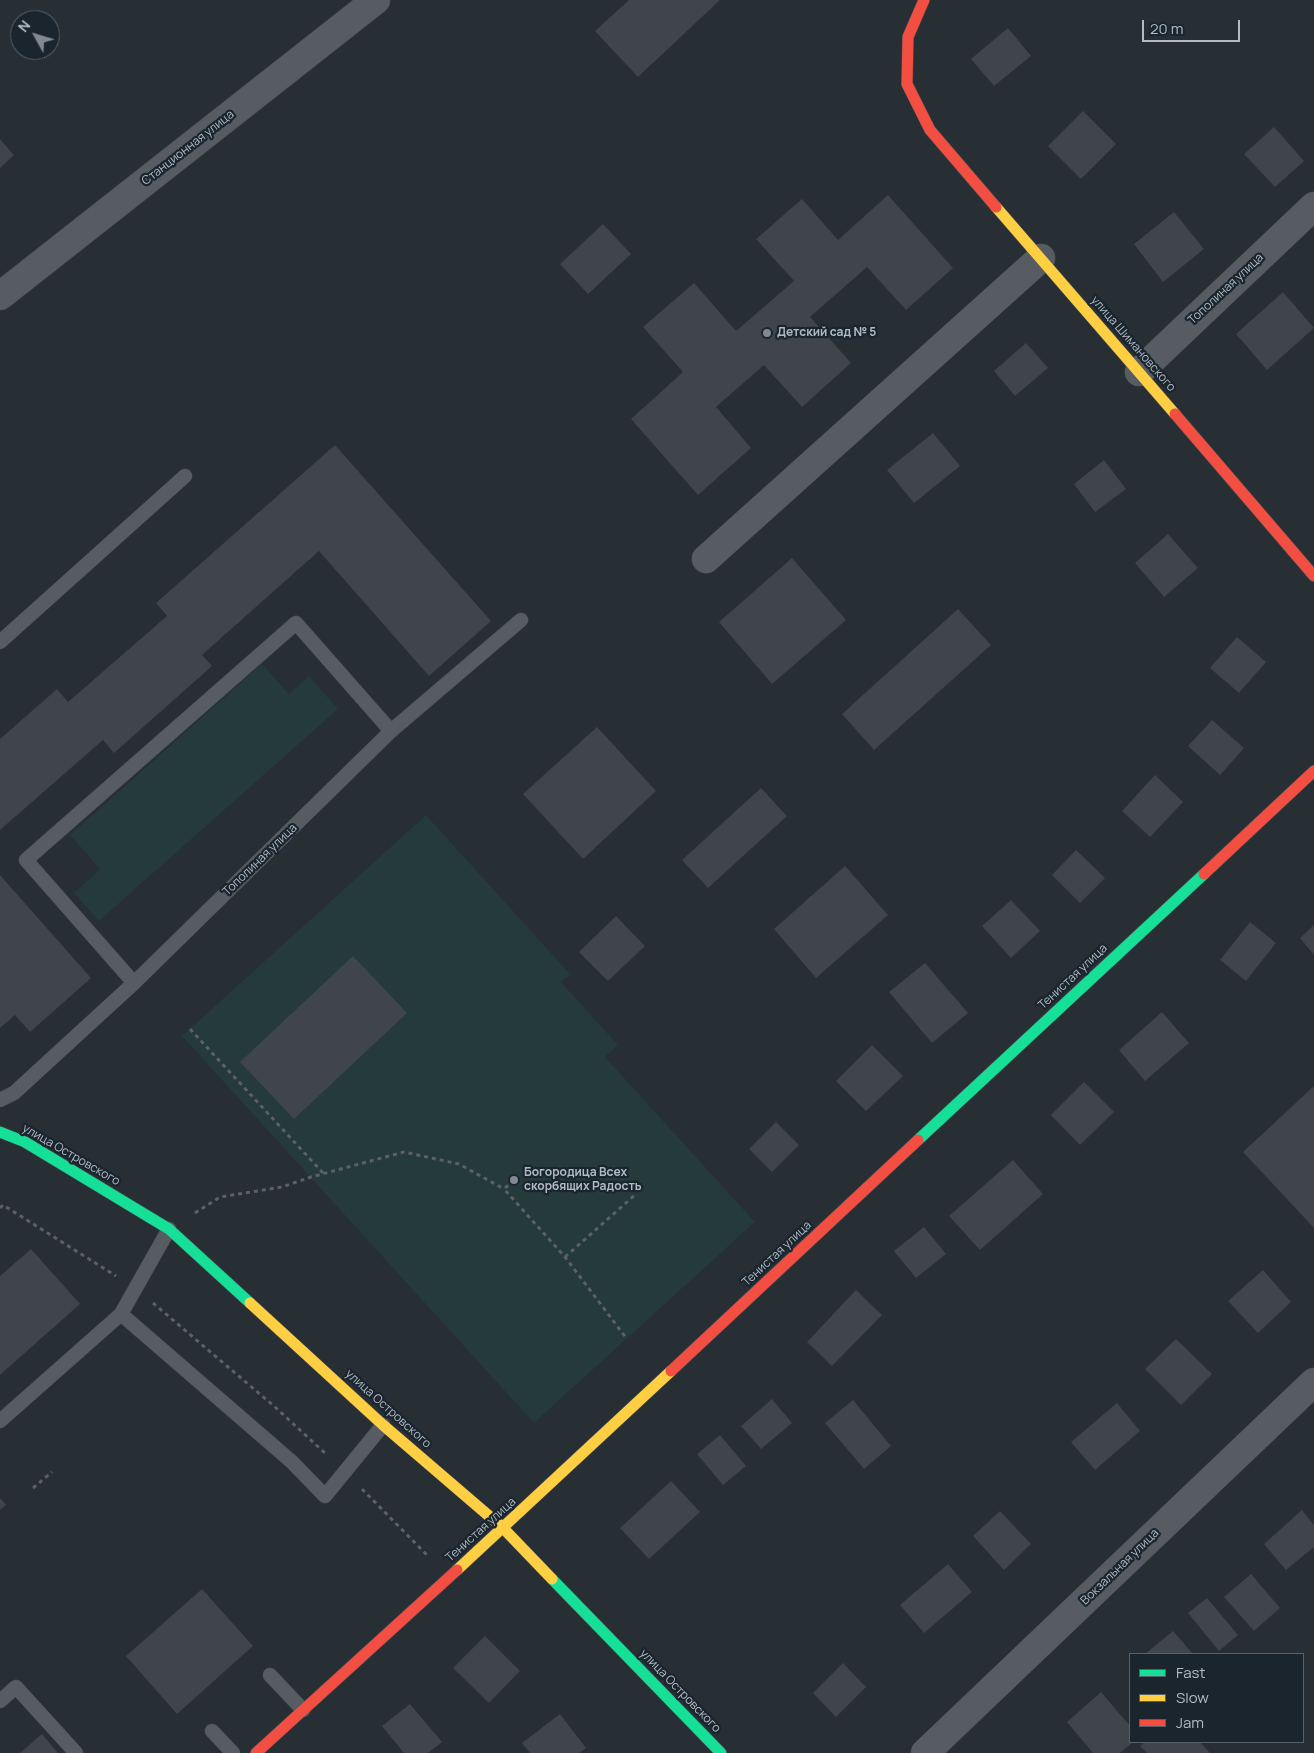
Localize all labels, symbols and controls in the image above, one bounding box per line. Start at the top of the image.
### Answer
north arrow [10,10,60,60]
scale bar [1144,10,1242,42]
text: N [13,16,34,36]
text: 20 m [1150,18,1183,39]
street label: Станционная улица [139,107,237,189]
street label: Тополиная улица [1185,250,1267,328]
street label: улица Шимановского [1088,293,1178,395]
place label: Детский сад № 5 [777,326,876,340]
marker: Детский сад № 5 [761,327,773,339]
street label: Тополиная улица [220,821,300,899]
street label: Тенистая улица [1035,941,1111,1013]
street label: улица Островского [20,1121,122,1189]
place label: Богородица Всех скорбящих Радость [524,1166,642,1194]
marker: Богородица Всех скорбящих Радость [508,1174,520,1186]
street label: Тенистая улица [739,1218,815,1290]
street label: улица Островского [342,1367,434,1451]
street label: Тенистая улица [443,1495,519,1565]
street label: Вокзальная улица [1078,1526,1162,1608]
street label: улица Островского [637,1646,723,1736]
legend [1129,1653,1304,1743]
text: Fast [1176,1662,1205,1683]
text: Slow [1176,1687,1209,1708]
text: Jam [1176,1712,1204,1733]

